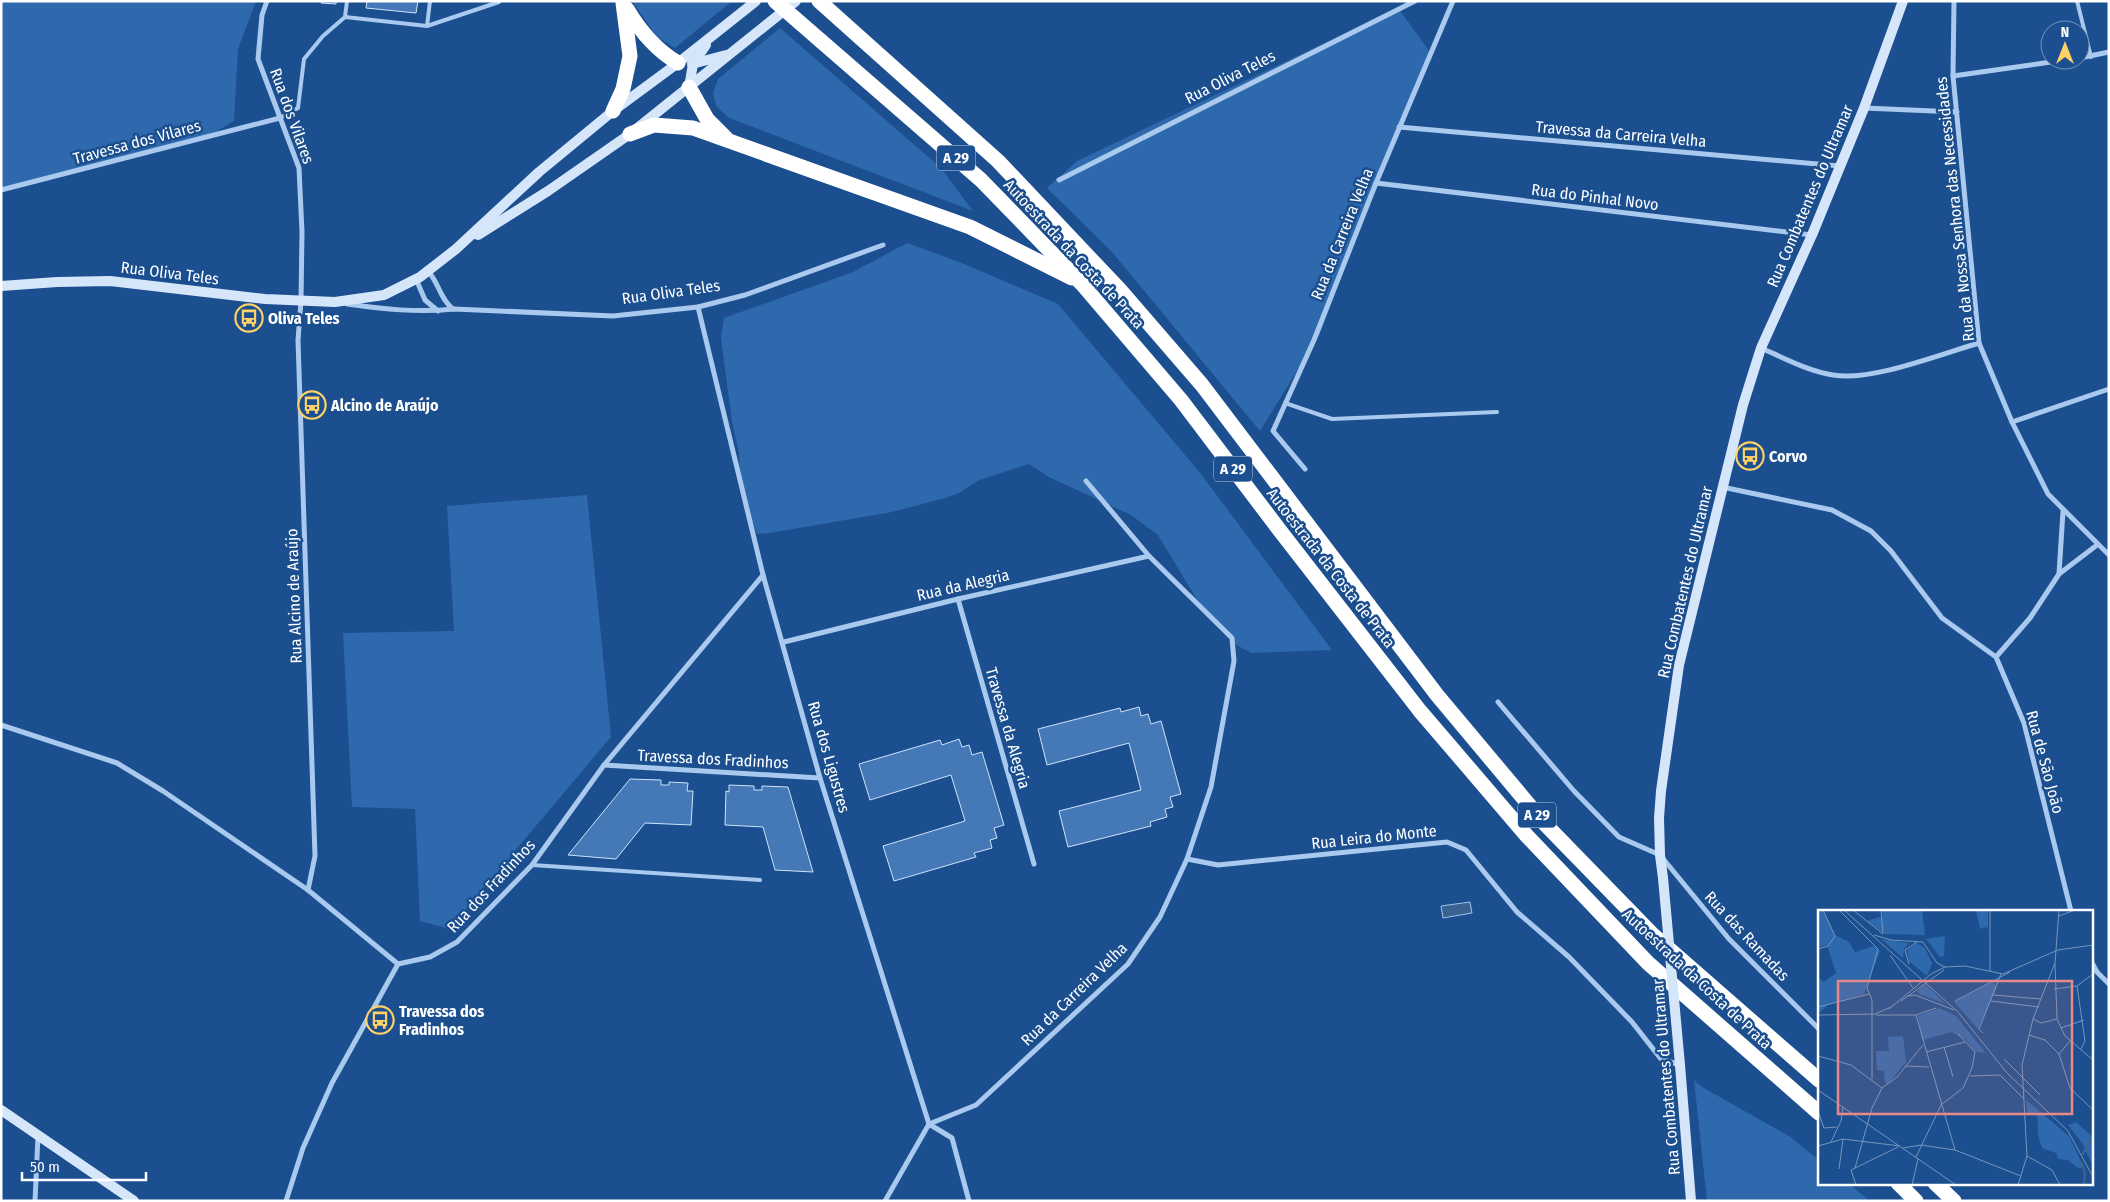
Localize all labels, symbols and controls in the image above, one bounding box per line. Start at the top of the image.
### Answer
north arrow [2040,20,2090,70]
text: N [2061,24,2069,41]
street label: Rua Oliva Teles [1182,46,1278,108]
street label: Rua dos Vilares [266,66,318,167]
street label: Rua da Nossa Senhora das Necessidades [1932,76,1978,342]
street label: Rua Combatentes do Ultramar [1763,101,1857,290]
street label: Travessa dos Vilares [71,116,203,168]
street label: Travessa da Carreira Velha [1535,117,1707,151]
road number: A 29 [937,146,975,170]
street label: Rua da Carreira Velha [1307,165,1377,303]
street label: Autoestrada da Costa de Prata [1000,175,1148,333]
street label: Rua do Pinhal Novo [1530,180,1660,214]
street label: Rua Oliva Teles [120,258,220,288]
street label: Rua Oliva Teles [621,276,721,308]
bus stop icon: Oliva Teles [234,303,264,333]
place label: Oliva Teles [268,309,340,328]
bus stop icon: Alcino de Araújo [297,390,327,420]
place label: Alcino de Araújo [330,396,439,415]
bus stop icon: Corvo [1735,441,1765,471]
place label: Corvo [1769,447,1808,466]
road number: A 29 [1214,456,1252,482]
street label: Autoestrada da Costa de Prata [1263,484,1399,652]
street label: Rua Combatentes do Ultramar [1654,484,1716,680]
street label: Rua Alcino de Araújo [282,528,306,664]
street label: Rua da Alegria [915,565,1011,605]
street label: Travessa da Alegria [982,665,1034,791]
street label: Rua dos Ligustres [804,699,854,815]
street label: Rua de São João [2022,708,2068,816]
street label: Travessa dos Fradinhos [637,746,789,772]
road number: A 29 [1518,802,1556,828]
street label: Rua Leira do Monte [1310,821,1438,853]
street label: Rua dos Fradinhos [443,835,539,936]
street label: Rua das Ramadas [1701,887,1793,985]
street label: Autoestrada da Costa de Prata [1618,905,1776,1053]
inset map [1818,910,2092,1184]
street label: Rua da Carreira Velha [1017,938,1131,1050]
street label: Rua Combatentes do Ultramar [1648,978,1684,1176]
place label: Travessa dos Fradinhos [399,1002,484,1039]
bus stop icon: Travessa dos Fradinhos [365,1005,395,1035]
scale bar [22,1150,146,1182]
text: 50 m [30,1158,60,1176]

